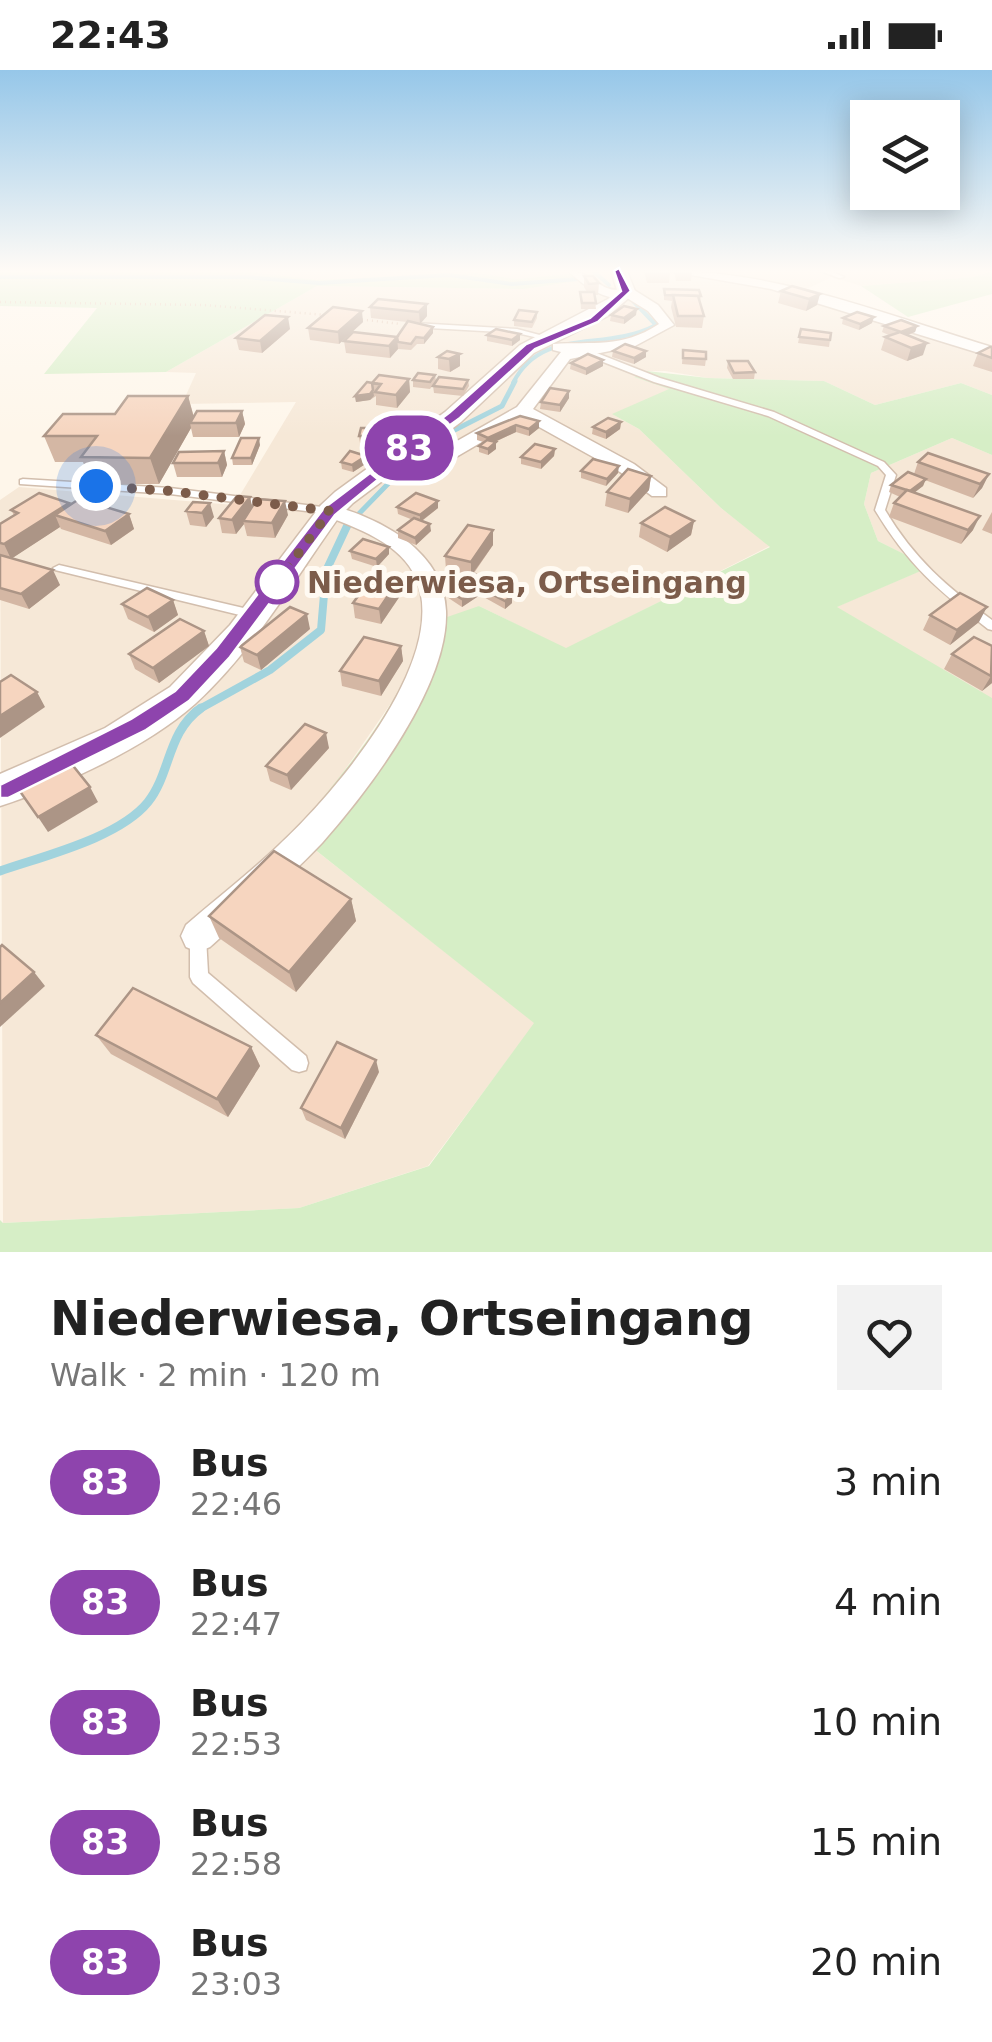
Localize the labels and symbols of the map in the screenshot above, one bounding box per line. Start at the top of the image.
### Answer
line badge: 83 [364,416,454,480]
your location [71,461,121,511]
marker: Niederwiesa, Ortseingang [256,561,298,603]
place label: Niederwiesa, Ortseingang [307,565,747,600]

